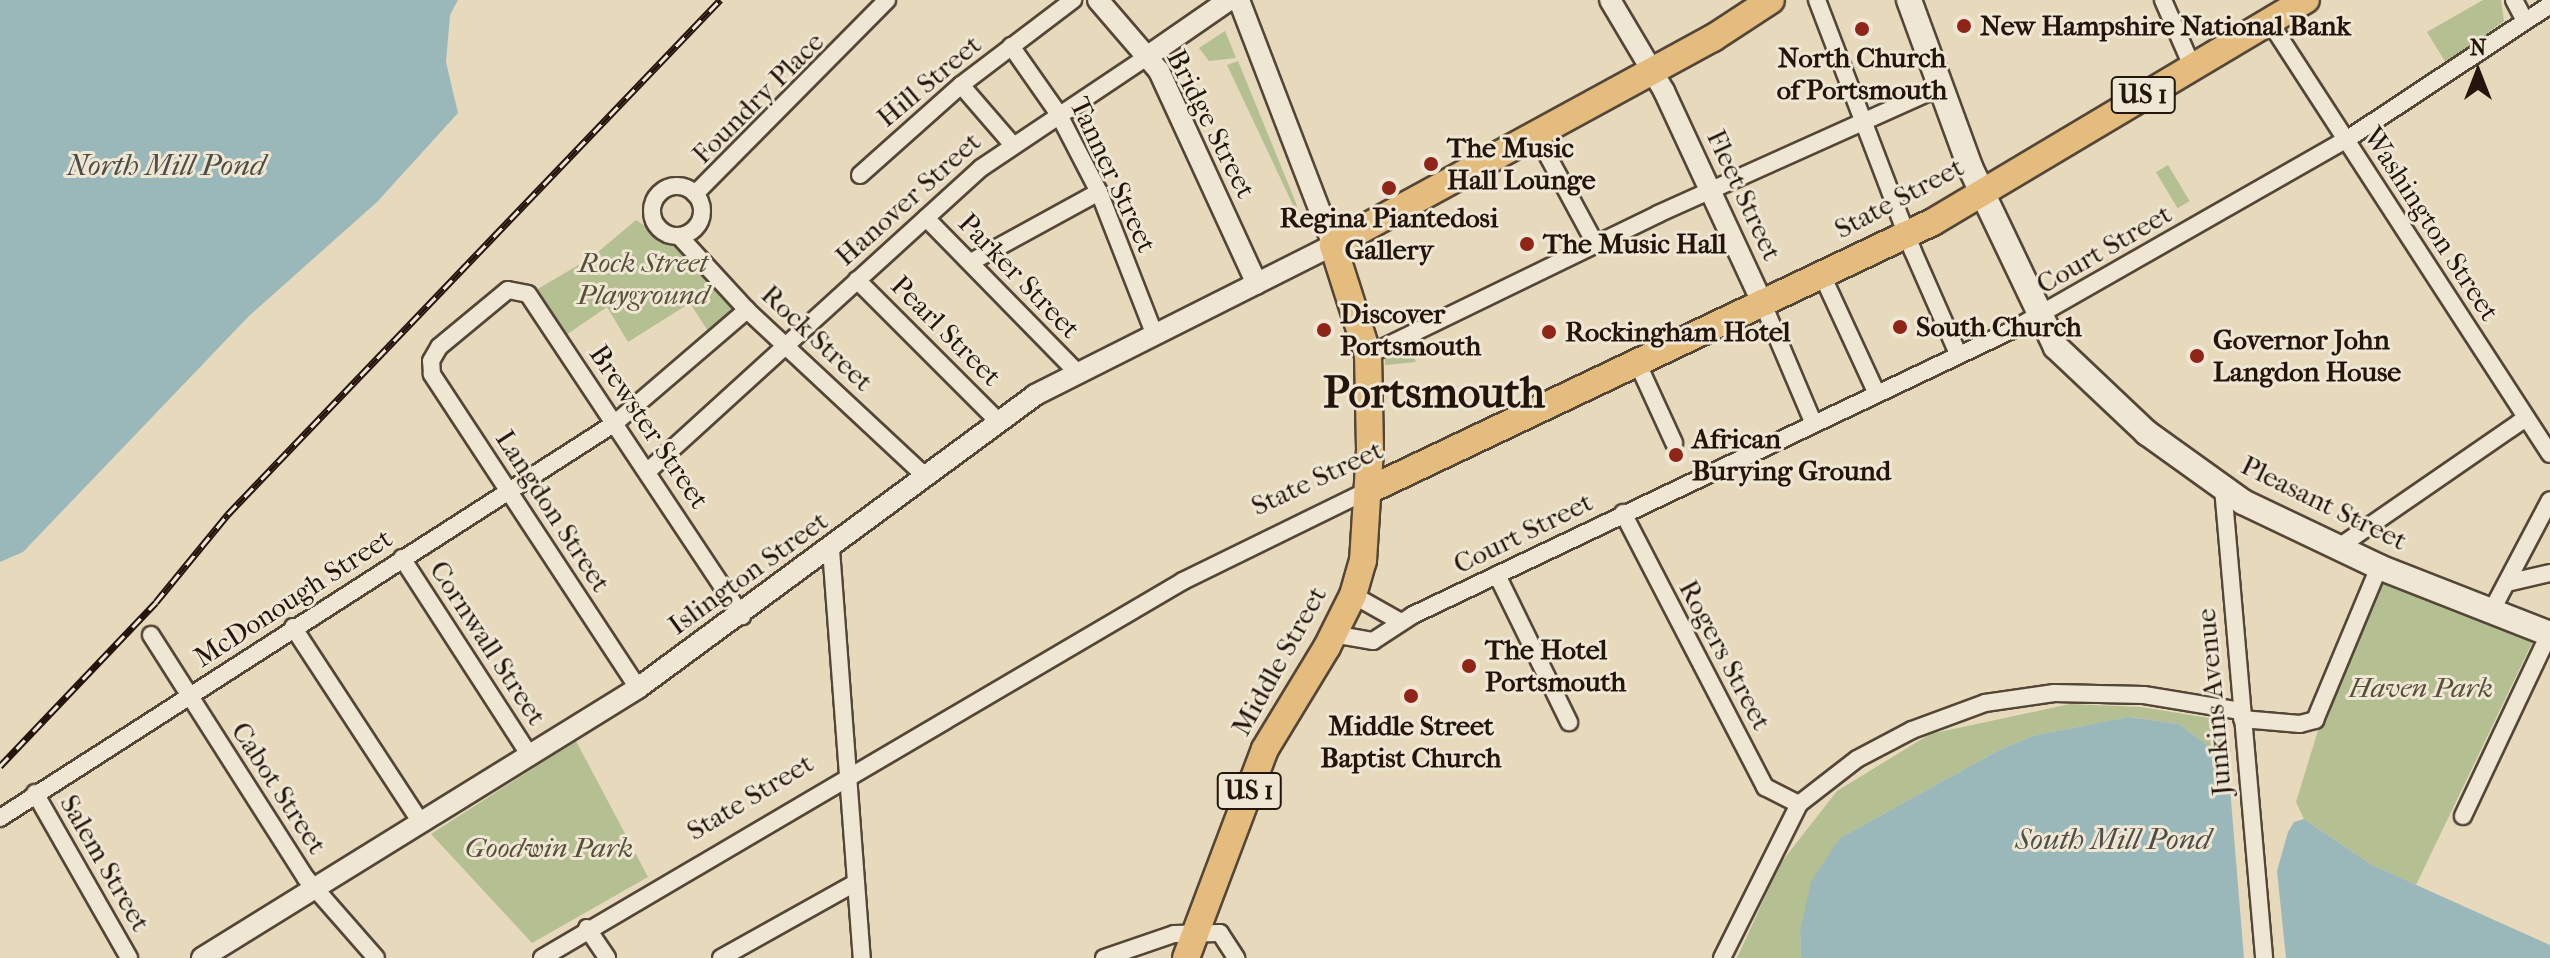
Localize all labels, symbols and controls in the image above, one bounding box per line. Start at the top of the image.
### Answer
place label: New Hampshire National Bank [1980,9,2351,43]
marker: New Hampshire National Bank [1955,17,1973,35]
marker: North Church of Portsmouth [1853,20,1871,38]
street label: Foundry Place [685,25,831,171]
street label: Hill Street [870,28,988,134]
north arrow [2438,32,2518,112]
text: N [2470,35,2486,61]
place label: North Church of Portsmouth [1777,41,1947,107]
street label: Bridge Street [1159,44,1263,204]
road number: US 1 [2109,73,2177,117]
street label: Tanner Street [1062,92,1164,258]
street label: Washington Street [2356,121,2506,327]
street label: Fleet Street [1699,124,1789,266]
street label: Hanover Street [828,125,988,273]
place label: The Music Hall Lounge [1447,131,1595,197]
water label: North Mill Pond [67,148,265,184]
street label: State Street [1829,150,1969,246]
marker: The Music Hall Lounge [1422,155,1440,173]
marker: Regina Piantedosi Gallery [1380,179,1398,197]
street label: Court Street [2030,197,2178,301]
place label: Regina Piantedosi Gallery [1280,201,1498,267]
street label: Parker Street [951,206,1087,346]
place label: The Music Hall [1543,227,1726,261]
marker: The Music Hall [1518,235,1536,253]
park label: Rock Street Playground [577,246,709,312]
street label: Pearl Street [884,269,1008,393]
street label: Rock Street [754,278,880,398]
place label: Discover Portsmouth [1340,297,1481,363]
place label: South Church [1916,310,2082,344]
place label: Rockingham Hotel [1565,315,1791,349]
marker: South Church [1891,318,1909,336]
marker: Discover Portsmouth [1315,321,1333,339]
marker: Rockingham Hotel [1540,323,1558,341]
place label: Governor John Langdon House [2213,323,2401,389]
street label: Brewster Street [582,339,716,515]
marker: Governor John Langdon House [2188,347,2206,365]
district label: Portsmouth [1323,367,1545,419]
place label: African Burying Ground [1692,422,1891,488]
street label: Langdon Street [488,424,618,598]
street label: State Street [1246,433,1388,523]
marker: African Burying Ground [1667,446,1685,464]
street label: Pleasant Street [2236,448,2412,558]
street label: Court Street [1448,485,1598,581]
street label: Islington Street [662,504,834,642]
street label: McDonough Street [188,521,398,675]
street label: Cornwall Street [422,554,554,732]
street label: Rogers Street [1671,574,1779,736]
street label: Middle Street [1224,580,1334,742]
street label: Junkins Avenue [2189,607,2239,797]
place label: The Hotel Portsmouth [1485,633,1626,699]
marker: The Hotel Portsmouth [1460,657,1478,675]
park label: Haven Park [2349,671,2493,705]
marker: Middle Street Baptist Church [1402,687,1420,705]
place label: Middle Street Baptist Church [1321,709,1501,775]
street label: Cabot Street [224,716,334,860]
street label: State Street [681,746,819,848]
road number: US 1 [1215,769,1283,813]
street label: Salem Street [52,789,158,937]
water label: South Mill Pond [2015,822,2211,858]
park label: Goodwin Park [465,831,633,865]

